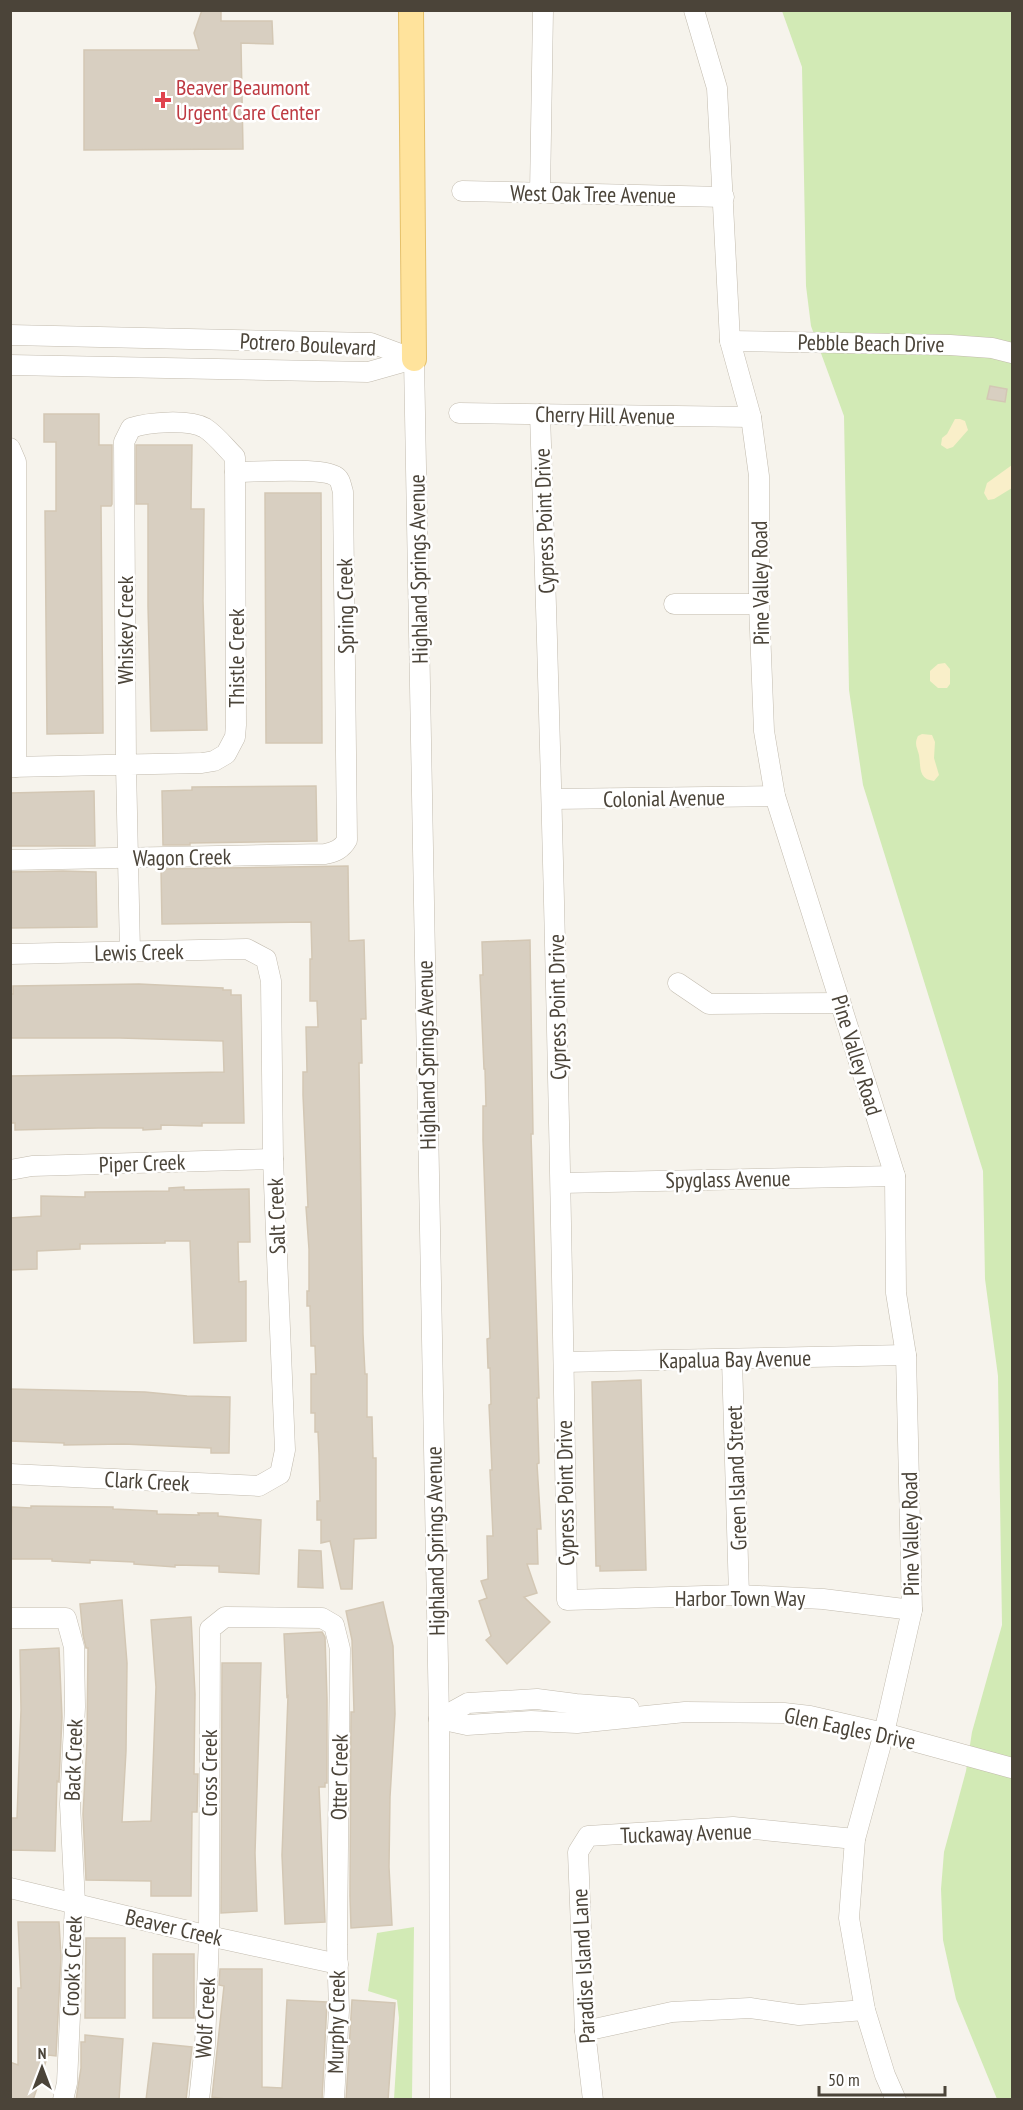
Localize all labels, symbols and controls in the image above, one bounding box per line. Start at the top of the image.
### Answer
place label: Beaver Beaumont Urgent Care Center [176,73,320,126]
marker: Beaver Beaumont Urgent Care Center [154,91,172,109]
street label: West Oak Tree Avenue [510,179,676,209]
street label: Potrero Boulevard [239,326,377,362]
street label: Pebble Beach Drive [797,328,945,358]
street label: Cherry Hill Avenue [535,400,675,430]
street label: Cypress Point Drive [527,448,561,594]
street label: Highland Springs Avenue [402,474,434,664]
street label: Pine Valley Road [745,521,775,645]
street label: Spring Creek [330,557,360,654]
street label: Whiskey Creek [111,575,139,684]
street label: Thistle Creek [222,608,250,708]
street label: Colonial Avenue [603,783,725,813]
street label: Wagon Creek [132,842,232,872]
street label: Cypress Point Drive [542,934,572,1080]
street label: Lewis Creek [94,937,184,967]
street label: Highland Springs Avenue [410,960,442,1150]
street label: Pine Valley Road [825,991,889,1119]
street label: Piper Creek [98,1147,186,1178]
street label: Spyglass Avenue [665,1164,791,1194]
street label: Salt Creek [261,1177,291,1255]
street label: Kapalua Bay Avenue [659,1344,811,1374]
street label: Green Island Street [719,1405,753,1551]
street label: Cypress Point Drive [550,1420,580,1566]
street label: Highland Springs Avenue [419,1446,451,1636]
street label: Clark Creek [104,1465,191,1497]
street label: Pine Valley Road [895,1472,925,1596]
street label: Harbor Town Way [675,1584,806,1612]
street label: Glen Eagles Drive [782,1700,918,1756]
street label: Back Creek [58,1718,88,1801]
street label: Cross Creek [195,1729,223,1817]
street label: Otter Creek [324,1733,354,1820]
street label: Tuckaway Avenue [620,1817,752,1849]
street label: Paradise Island Lane [565,1888,601,2044]
street label: Beaver Creek [123,1902,226,1952]
street label: Crook's Creek [56,1915,88,2017]
street label: Murphy Creek [321,1970,351,2074]
street label: Wolf Creek [189,1976,221,2059]
north arrow [12,2038,72,2098]
text: N [38,2043,46,2063]
scale bar [819,2059,945,2097]
text: 50 m [828,2068,860,2091]

